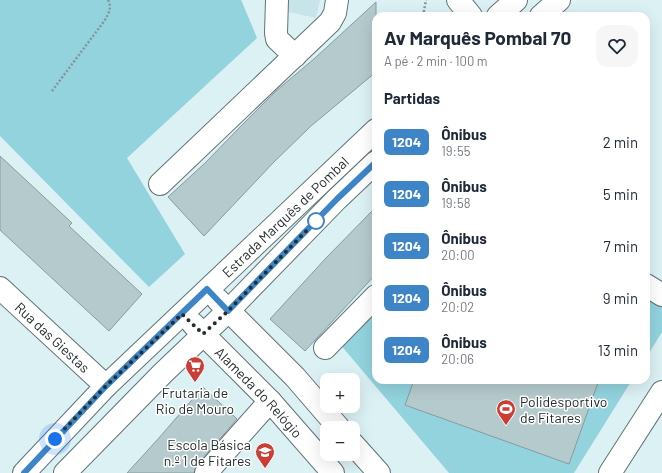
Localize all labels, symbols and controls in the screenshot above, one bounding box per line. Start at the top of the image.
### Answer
button: heart [596,25,638,67]
text: Av Marquês Pombal 70 [384,26,571,49]
text: A pé · 2 min · 100 m [384,53,488,69]
text: Partidas [384,89,440,107]
text: Ônibus [441,125,487,143]
text: 1204 [392,133,421,150]
text: 2 min [603,133,638,151]
text: 19:55 [441,143,470,159]
street label: Estrada Marquês de Pombal [218,153,352,280]
text: Ônibus [441,177,487,195]
text: 1204 [392,185,421,202]
text: 5 min [603,185,638,203]
text: 19:58 [441,195,470,211]
unlabelled marker [307,212,325,230]
text: Ônibus [441,229,487,247]
text: 1204 [392,237,421,254]
text: 7 min [604,237,638,255]
text: 20:00 [441,247,475,263]
text: Ônibus [441,281,487,299]
text: 1204 [392,289,421,306]
text: 9 min [603,289,638,307]
street label: Rua das Giestas [12,298,94,376]
text: 20:02 [441,299,474,315]
text: Ônibus [441,333,487,351]
text: 1204 [392,341,421,358]
text: 13 min [598,341,638,359]
street label: Alameda do Relógio [212,343,306,441]
text: 20:06 [441,351,474,367]
supermarket icon: Frutaria de Rio de Mouro [184,355,206,383]
map controls [320,373,360,461]
button: + [320,373,360,413]
place label: Frutaria de Rio de Mouro [156,384,234,417]
place label: Polidesportivo de Fitares [520,393,607,426]
sports icon: Polidesportivo de Fitares [495,398,517,426]
button: − [320,421,360,461]
your location [45,429,65,449]
place label: Escola Básica n.º 1 de Fitares [164,436,251,469]
school or university icon: Escola Básica n.º 1 de Fitares [254,441,276,469]

